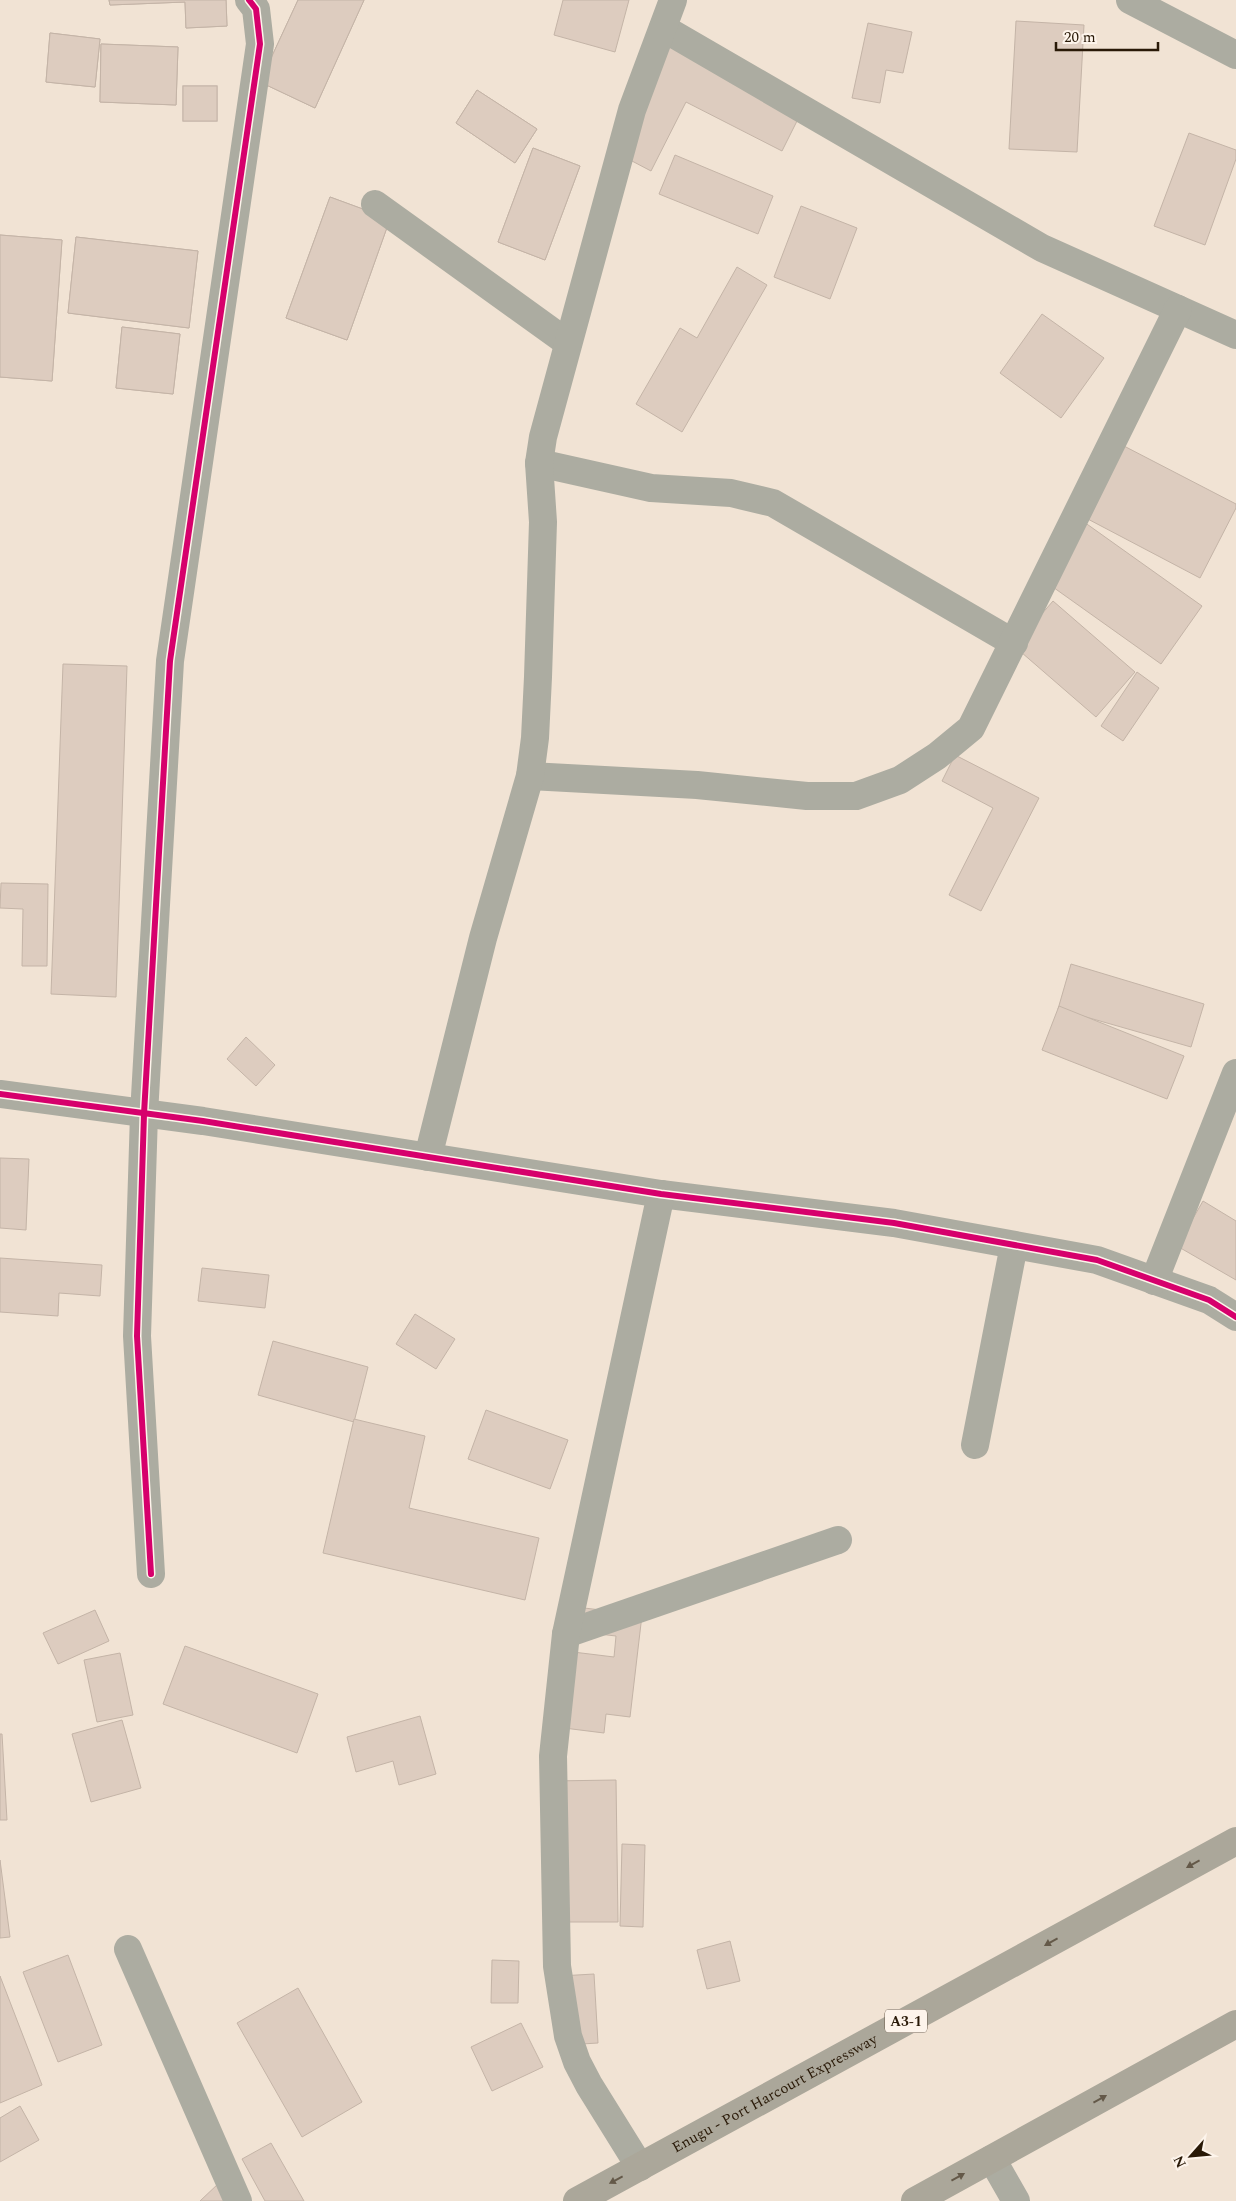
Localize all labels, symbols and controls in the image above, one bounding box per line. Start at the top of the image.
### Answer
scale bar [1056,20,1158,52]
text: 20 m [1064,26,1096,49]
one-way arrow [1187,1860,1200,1869]
one-way arrow [1043,1938,1058,1946]
road number: A3-1 [885,2010,927,2032]
street label: Enugu - Port Harcourt Expressway [668,2028,882,2159]
one-way arrow [1093,2095,1108,2103]
north arrow [1166,2131,1216,2181]
text: N [1168,2152,1192,2172]
one-way arrow [951,2173,965,2182]
one-way arrow [610,2175,623,2184]

